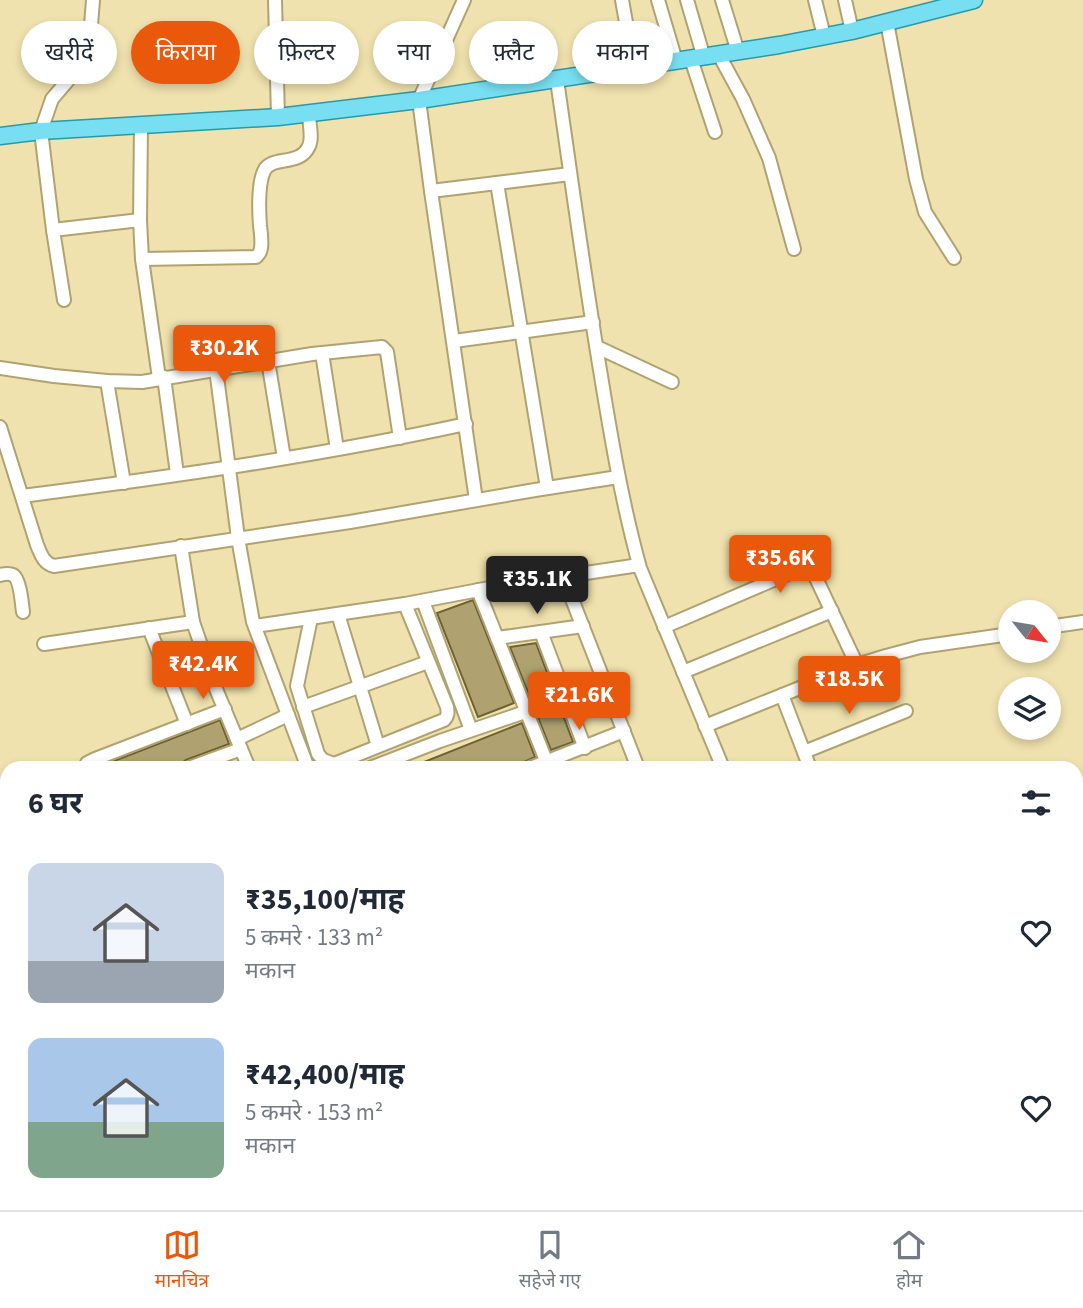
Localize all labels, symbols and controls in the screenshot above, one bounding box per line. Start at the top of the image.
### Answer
chip: खरीदें [21,21,117,84]
chip: किराया [131,21,240,84]
chip: फ़िल्टर [254,21,359,84]
chip: नया [373,21,455,84]
chip: फ़्लैट [469,21,558,84]
chip: मकान [572,21,673,84]
pin: ₹30.2K [167,326,281,385]
text: ₹30.2K [189,331,259,364]
pin: ₹35.6K [723,536,837,595]
text: ₹35.6K [745,541,815,574]
pin: ₹35.1K [480,556,594,616]
text: ₹35.1K [502,562,572,595]
north arrow [998,600,1060,663]
map controls [998,600,1061,740]
pin: ₹42.4K [146,642,260,701]
text: ₹42.4K [168,647,238,680]
pin: ₹18.5K [792,656,906,716]
text: ₹18.5K [814,662,884,695]
pin: ₹21.6K [522,672,636,732]
button: layers [998,677,1061,740]
text: ₹21.6K [544,678,614,711]
text: 6 घर [28,782,83,825]
icon: filters [1017,784,1055,822]
text: ₹35,100/माह [245,878,405,921]
icon: home [84,891,168,975]
icon: heart [1017,914,1055,952]
text: 5 कमरे · 133 m² [245,921,383,954]
text: मकान [245,954,295,987]
text: ₹42,400/माह [245,1053,405,1096]
icon: home [84,1066,168,1150]
icon: heart [1017,1089,1055,1127]
text: 5 कमरे · 153 m² [245,1096,383,1129]
text: मकान [245,1129,295,1162]
tab: मानचित्र [155,1226,209,1295]
tab: सहेजे गए [519,1226,581,1295]
tab: होम [890,1226,928,1295]

